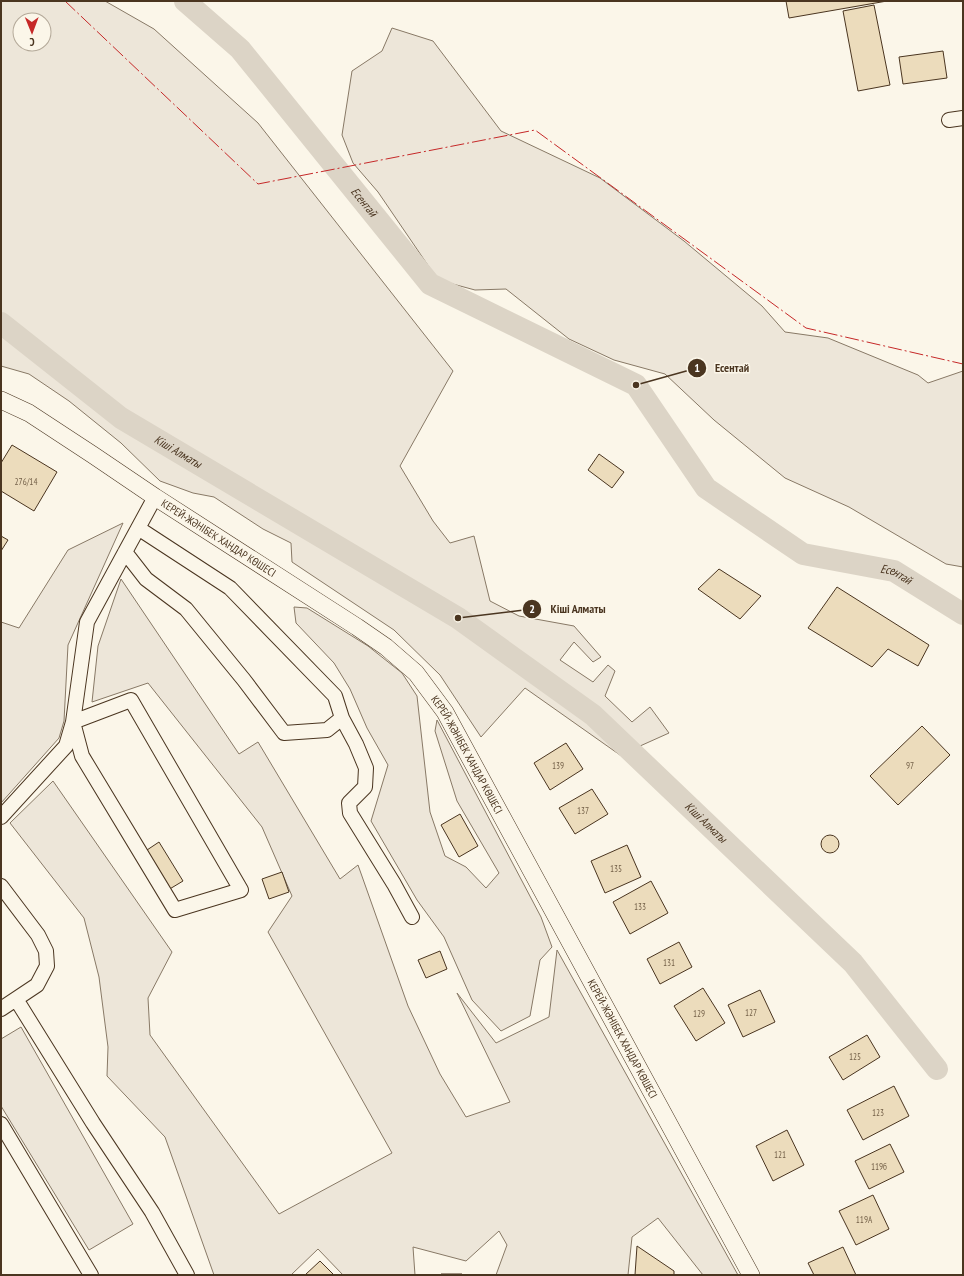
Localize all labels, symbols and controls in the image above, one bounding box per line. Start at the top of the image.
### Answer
north arrow [12,12,52,52]
text: С [30,35,35,49]
water label: Есентай [348,184,382,221]
callout: Есентай [687,356,758,380]
text: 1 [694,360,700,375]
text: Есентай [715,360,749,375]
water label: Кіші Алматы [152,431,206,472]
house number: 276/14 [15,476,37,487]
street label: КЕРЕЙ-ЖӘНІБЕК ХАНДАР КӨШЕСІ [159,496,279,580]
water label: Есентай [879,561,916,588]
callout: Кіші Алматы [522,597,614,621]
text: 2 [529,601,535,616]
text: Кіші Алматы [551,601,605,616]
street label: КЕРЕЙ-ЖӘНІБЕК ХАНДАР КӨШЕСІ [428,693,506,816]
house number: 139 [552,760,564,771]
house number: 97 [906,760,914,771]
water label: Кіші Алматы [682,799,731,847]
house number: 137 [577,805,589,816]
house number: 135 [610,863,622,874]
house number: 133 [634,901,646,912]
house number: 131 [663,957,675,968]
street label: КЕРЕЙ-ЖӘНІБЕК ХАНДАР КӨШЕСІ [585,977,661,1101]
house number: 127 [745,1007,757,1018]
house number: 129 [693,1008,705,1019]
house number: 125 [849,1051,861,1062]
house number: 123 [872,1107,884,1118]
house number: 121 [774,1149,786,1160]
house number: 119б [871,1161,887,1172]
house number: 119А [856,1214,873,1225]

